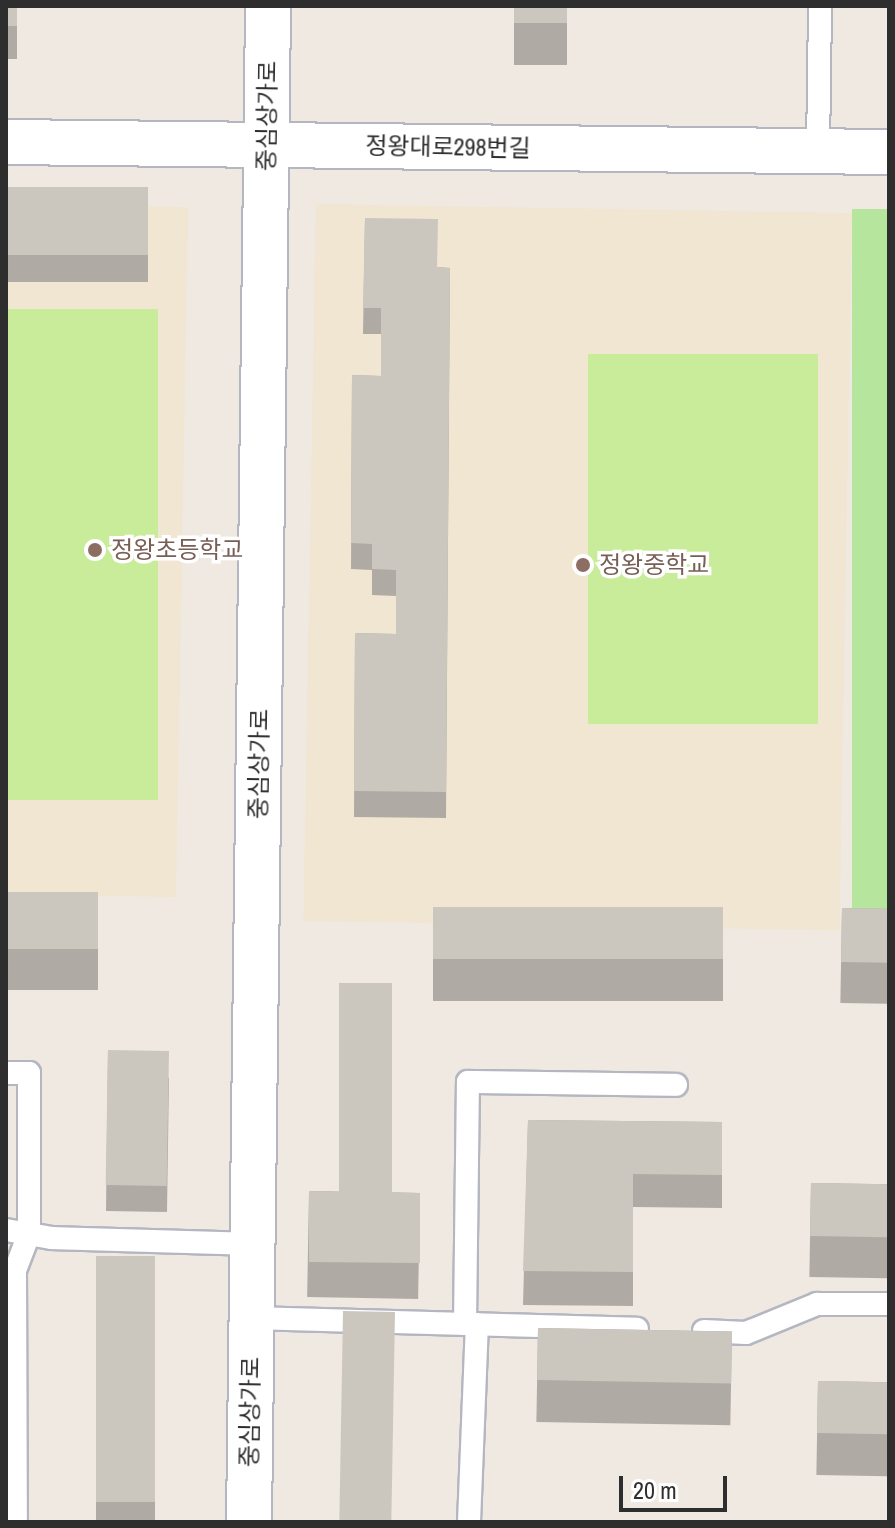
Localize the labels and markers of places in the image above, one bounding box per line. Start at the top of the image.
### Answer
place label: 정왕초등학교 [111,536,243,564]
marker: 정왕초등학교 [86,541,104,559]
place label: 정왕중학교 [599,551,709,579]
marker: 정왕중학교 [574,556,592,574]

